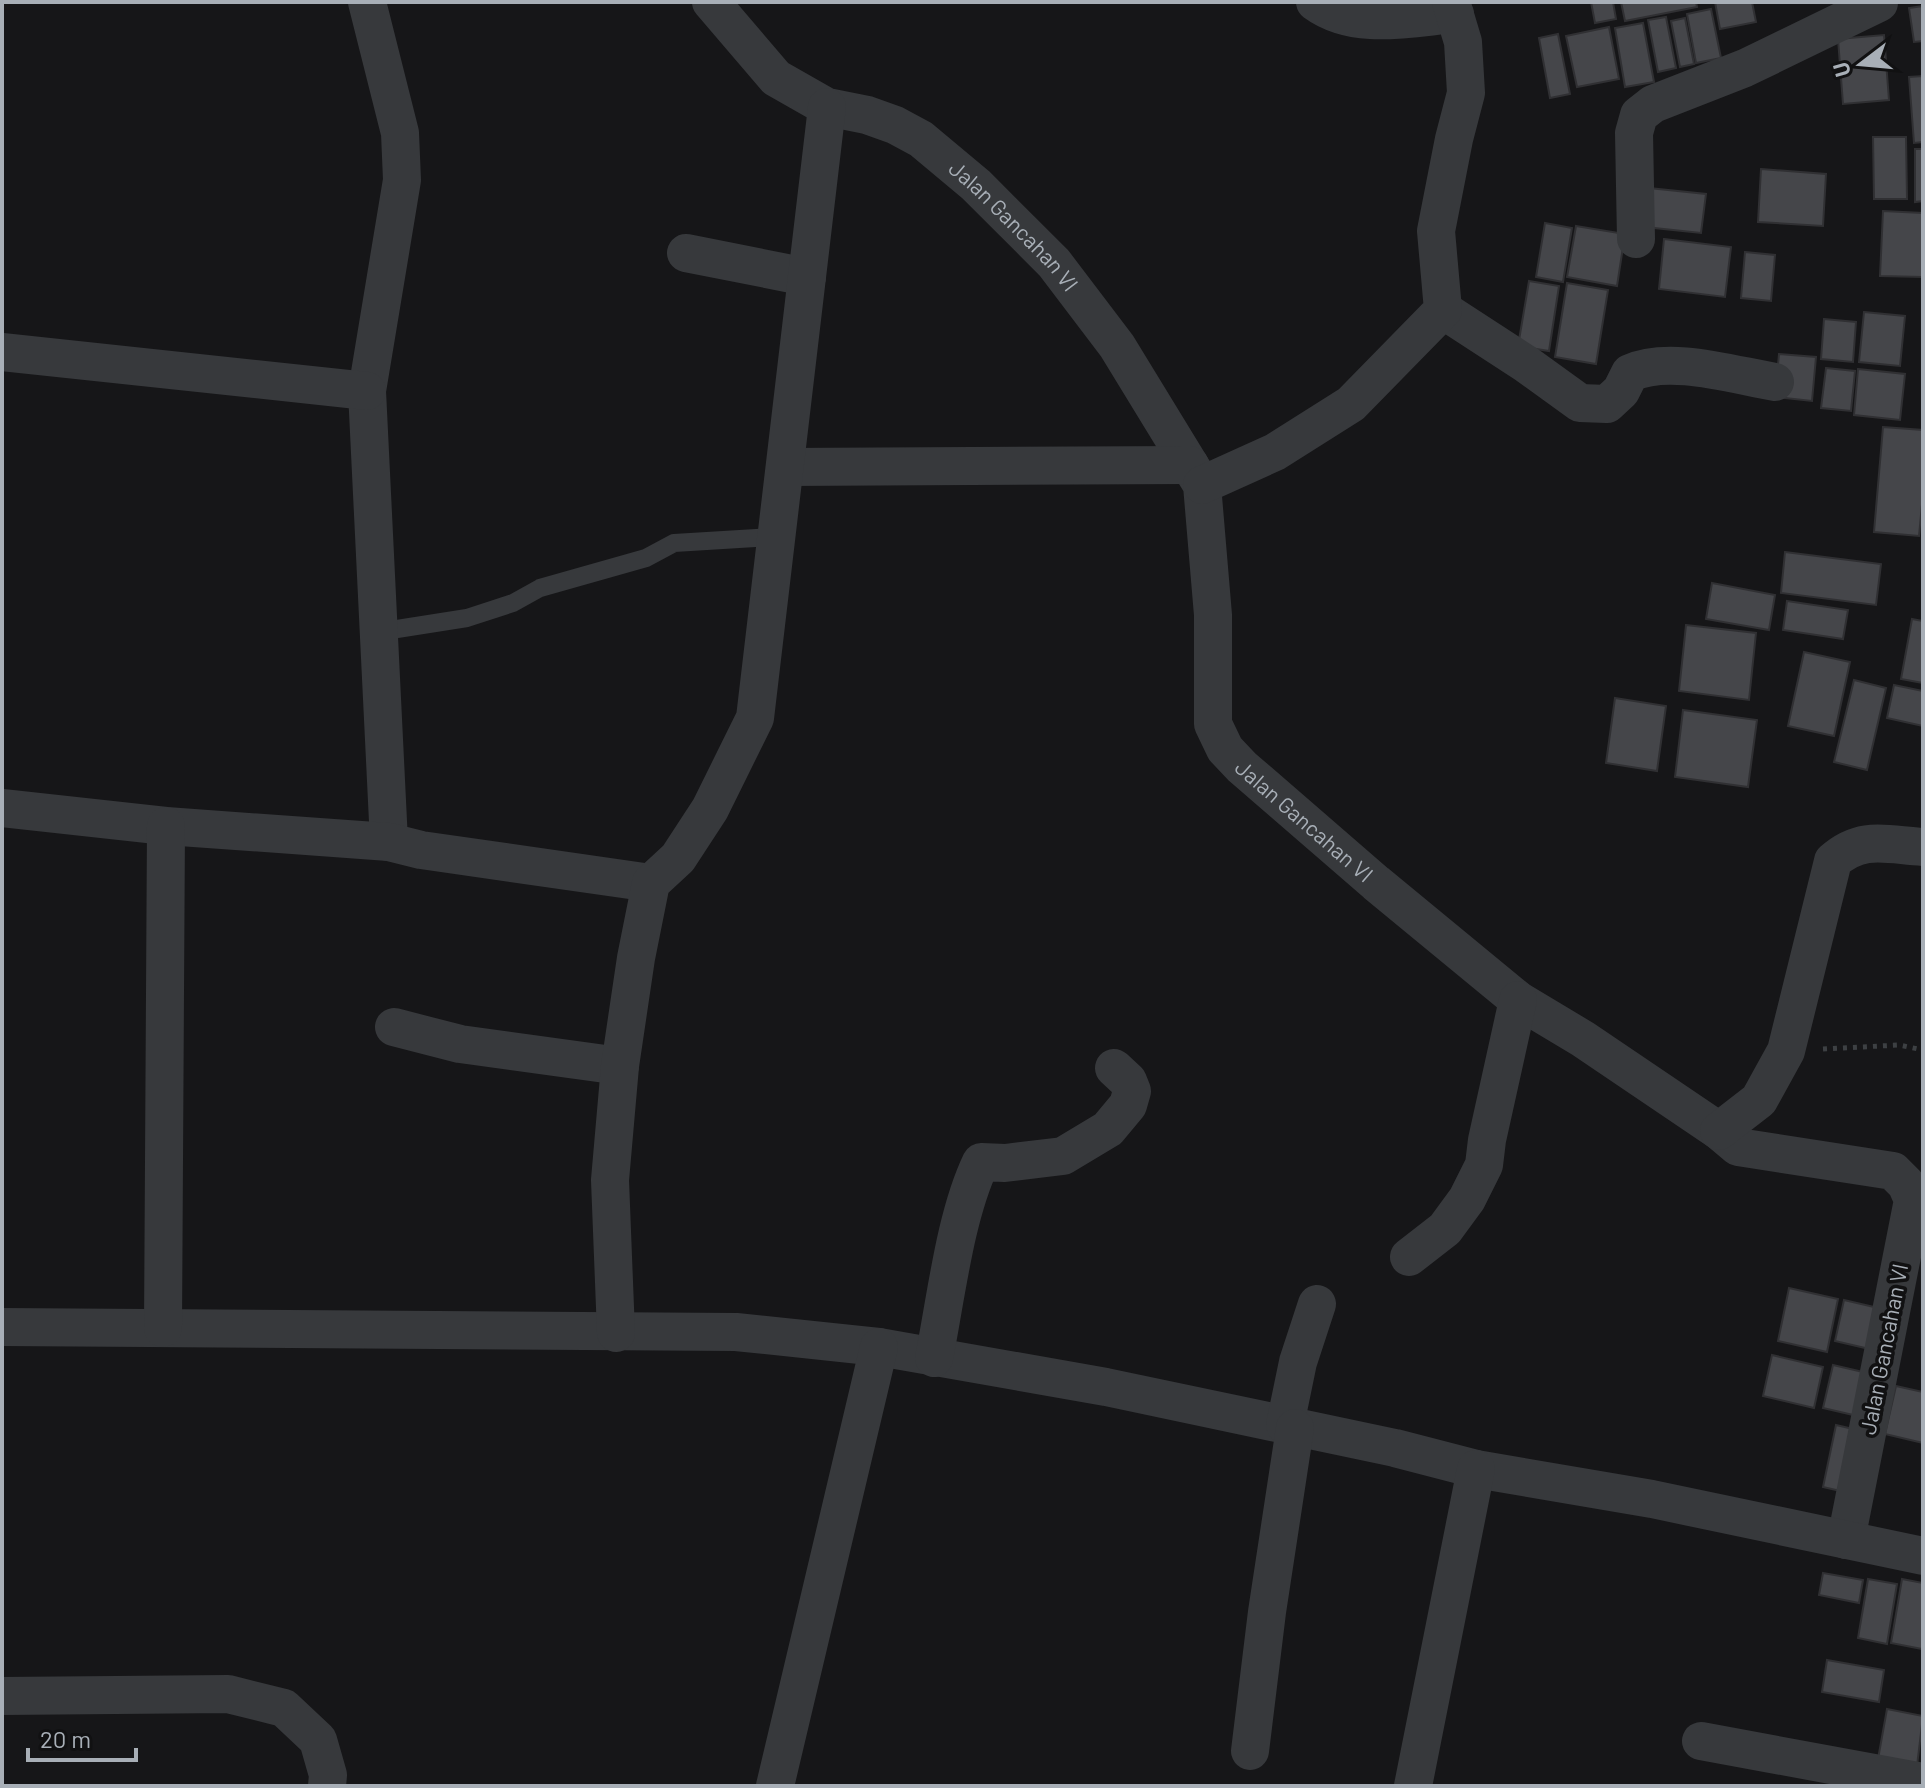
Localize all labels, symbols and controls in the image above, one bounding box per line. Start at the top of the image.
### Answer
north arrow [1821,24,1901,104]
text: U [1826,60,1855,80]
street label: Jalan Gancahan VI [944,154,1085,296]
street label: Jalan Gancahan VI [1231,753,1379,887]
street label: Jalan Gancahan VI [1854,1261,1912,1436]
scale bar [28,1712,136,1762]
text: 20 m [40,1724,91,1753]

